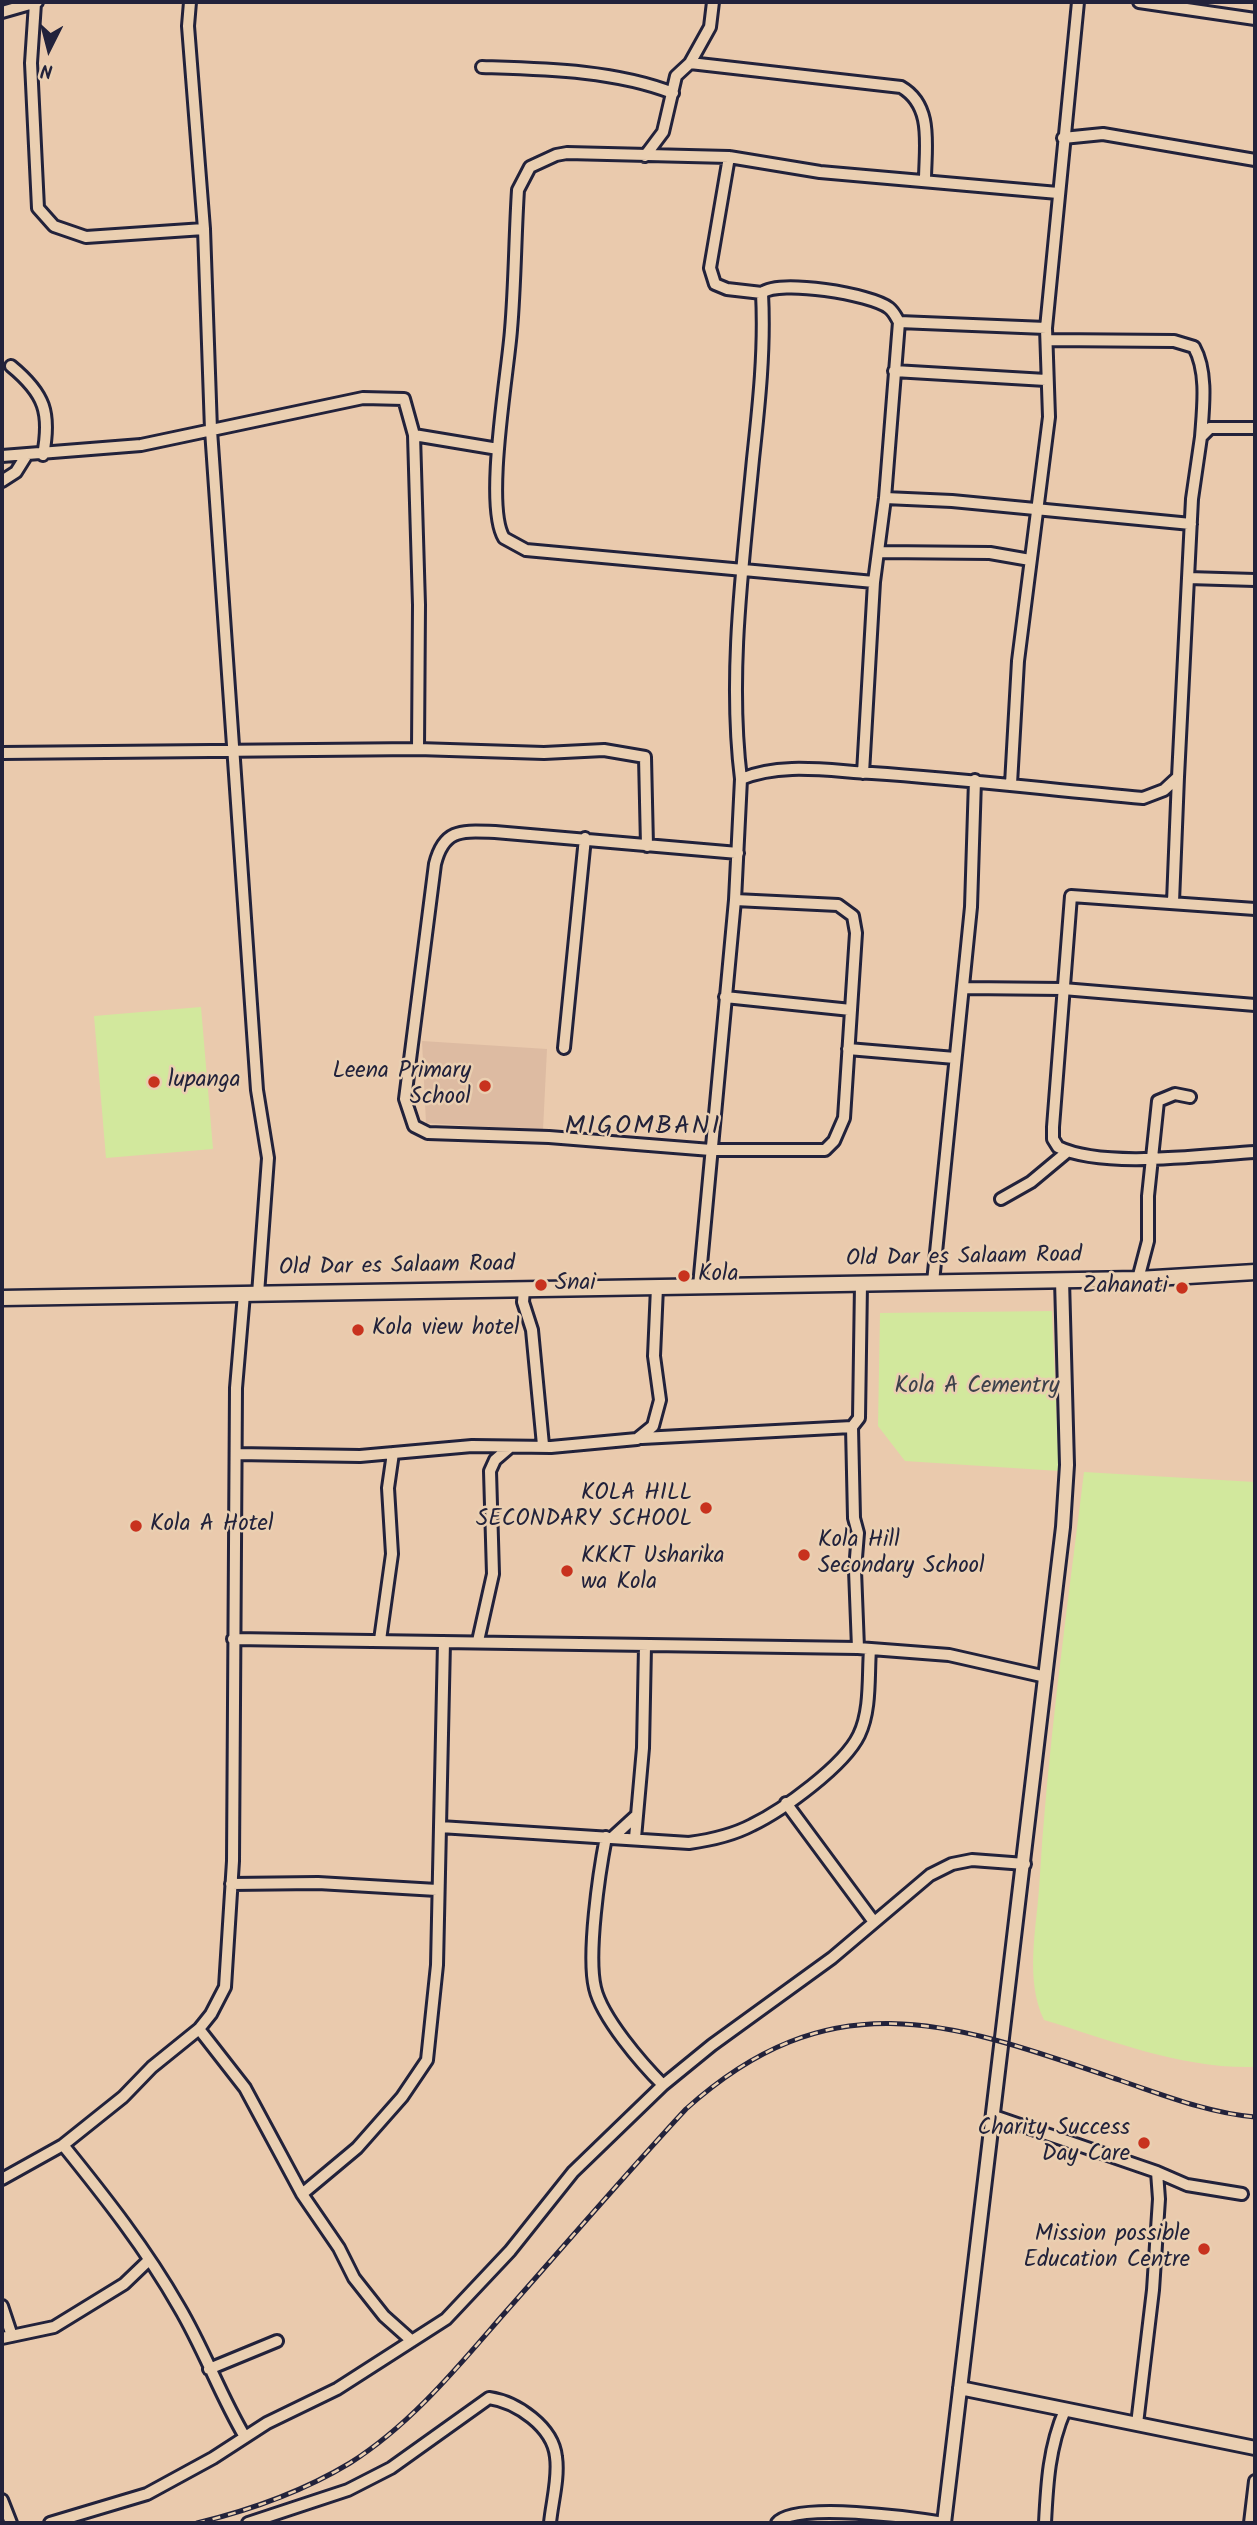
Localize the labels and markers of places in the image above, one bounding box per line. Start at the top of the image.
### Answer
place label: Leena Primary School [332,1059,471,1113]
place label: lupanga [168,1068,240,1096]
marker: lupanga [146,1074,162,1090]
marker: Leena Primary School [477,1078,493,1094]
place label: Kola [698,1262,738,1290]
marker: Kola [676,1268,692,1284]
place label: Snai [555,1271,596,1299]
place label: Zahanati [1082,1274,1168,1302]
marker: Snai [533,1277,549,1293]
marker: Zahanati [1174,1280,1190,1296]
place label: Kola view hotel [372,1316,520,1344]
marker: Kola view hotel [350,1322,366,1338]
place label: KOLA HILL SECONDARY SCHOOL [476,1481,692,1535]
marker: KOLA HILL SECONDARY SCHOOL [698,1500,714,1516]
place label: Kola A Hotel [150,1512,274,1540]
marker: Kola A Hotel [128,1518,144,1534]
place label: Kola Hill Secondary School [818,1528,985,1582]
place label: KKKT Usharika wa Kola [581,1544,725,1598]
marker: Kola Hill Secondary School [796,1547,812,1563]
marker: KKKT Usharika wa Kola [559,1563,575,1579]
place label: Charity Success Day Care [977,2116,1130,2170]
marker: Charity Success Day Care [1136,2135,1152,2151]
place label: Mission possible Education Centre [1023,2222,1190,2276]
marker: Mission possible Education Centre [1196,2241,1212,2257]

